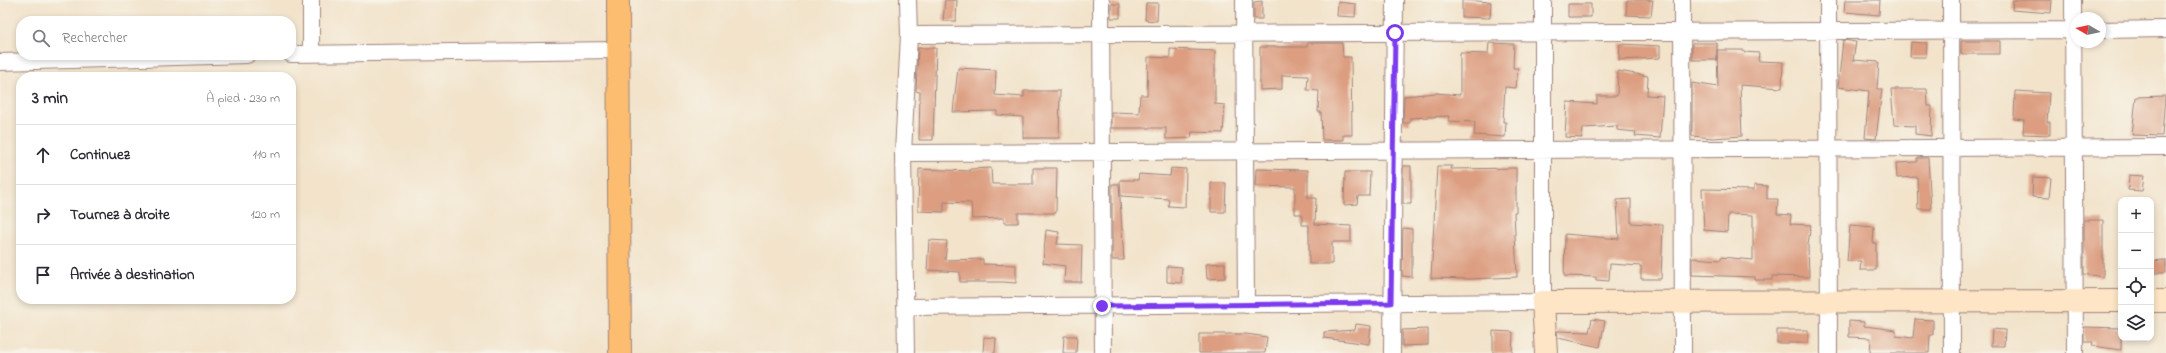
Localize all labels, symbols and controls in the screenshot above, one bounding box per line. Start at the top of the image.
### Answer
north arrow [2070,12,2106,48]
search box [16,16,296,60]
route start [1386,24,1404,42]
icon: search [30,27,52,49]
text: Rechercher [62,27,127,49]
text: 3 min [32,86,68,111]
text: À pied · 230 m [206,89,280,108]
icon: ahead [32,144,54,166]
text: Continuez [70,144,130,166]
text: 110 m [253,145,280,164]
map controls [2118,197,2154,341]
button: + [2118,197,2154,233]
icon: right [32,204,54,226]
text: Tournez à droite [70,204,170,226]
text: 120 m [250,205,280,224]
button: − [2118,233,2154,269]
icon: arrive [32,264,54,286]
text: Arrivée à destination [70,264,195,286]
button: locate [2118,269,2154,305]
route end [1093,297,1111,315]
button: layers [2118,305,2154,341]

